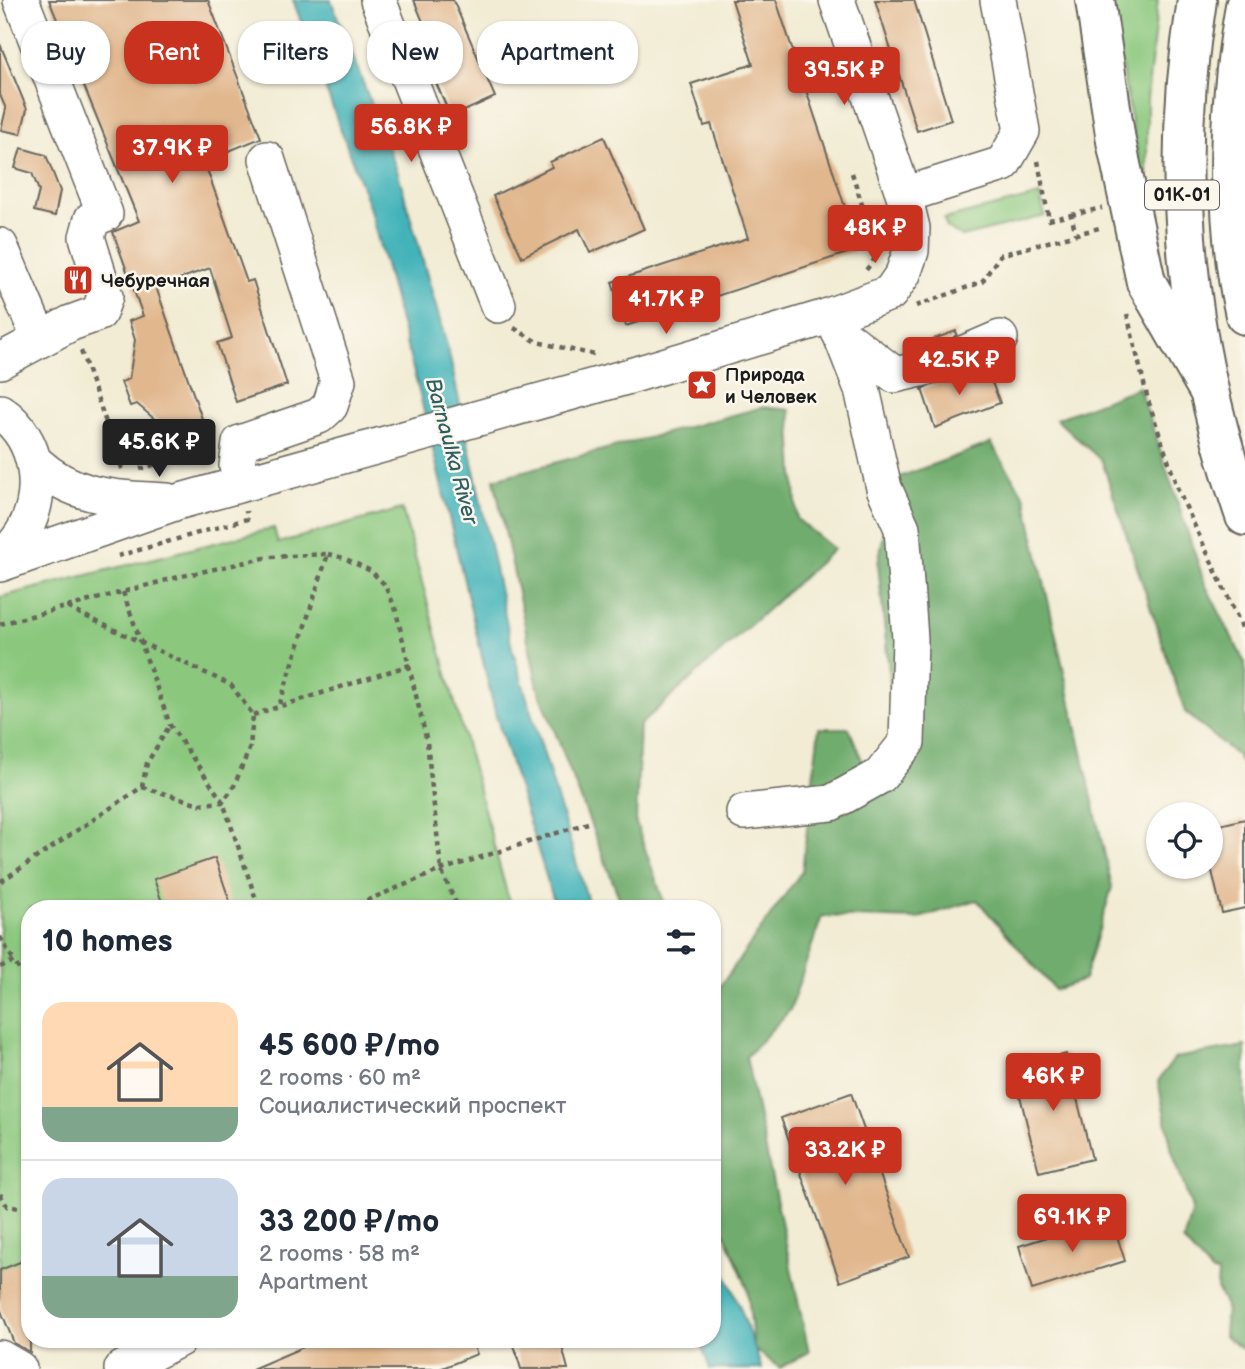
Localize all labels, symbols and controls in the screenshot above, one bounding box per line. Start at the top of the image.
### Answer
chip: Buy [21,21,110,84]
chip: Rent [124,21,224,84]
chip: Filters [238,21,353,84]
chip: New [367,21,463,84]
chip: Apartment [477,21,638,84]
pin: 39.5K ₽ [779,48,909,107]
text: 39.5K ₽ [804,56,884,84]
pin: 56.8K ₽ [346,104,476,164]
text: 56.8K ₽ [370,113,452,141]
pin: 37.9K ₽ [107,125,237,185]
text: 37.9K ₽ [132,134,212,162]
road number: 01К-01 [1145,180,1219,210]
pin: 48K ₽ [826,205,924,265]
text: 48K ₽ [844,214,906,242]
restaurant icon: Чебуречная [61,263,95,297]
place label: Чебуречная [101,270,210,293]
pin: 41.7K ₽ [601,276,731,336]
text: 41.7K ₽ [628,285,704,313]
pin: 42.5K ₽ [894,338,1024,397]
text: 42.5K ₽ [919,346,999,374]
place label: Природа и Человек [725,364,817,409]
place icon: Природа и Человек [685,368,719,402]
water label: Barnaulka River [420,375,483,528]
pin: 45.6K ₽ [94,420,224,479]
text: 45.6K ₽ [118,428,200,456]
map controls [1146,802,1223,879]
button: locate [1146,802,1223,879]
icon: filters [662,923,700,961]
text: 10 homes [42,924,173,960]
text: 45 600 ₽/mo [259,1028,440,1064]
icon: home [98,1030,182,1114]
pin: 46K ₽ [1004,1054,1102,1113]
text: 46K ₽ [1022,1062,1084,1090]
text: 2 rooms · 60 m² [259,1064,421,1092]
text: Социалистический проспект [259,1092,566,1120]
pin: 33.2K ₽ [780,1128,910,1187]
text: 33.2K ₽ [805,1136,885,1164]
pin: 69.1K ₽ [1007,1194,1137,1254]
text: 69.1K ₽ [1033,1203,1111,1231]
text: 33 200 ₽/mo [259,1204,439,1240]
icon: home [98,1206,182,1290]
text: 2 rooms · 58 m² [259,1240,420,1268]
text: Apartment [259,1268,368,1296]

